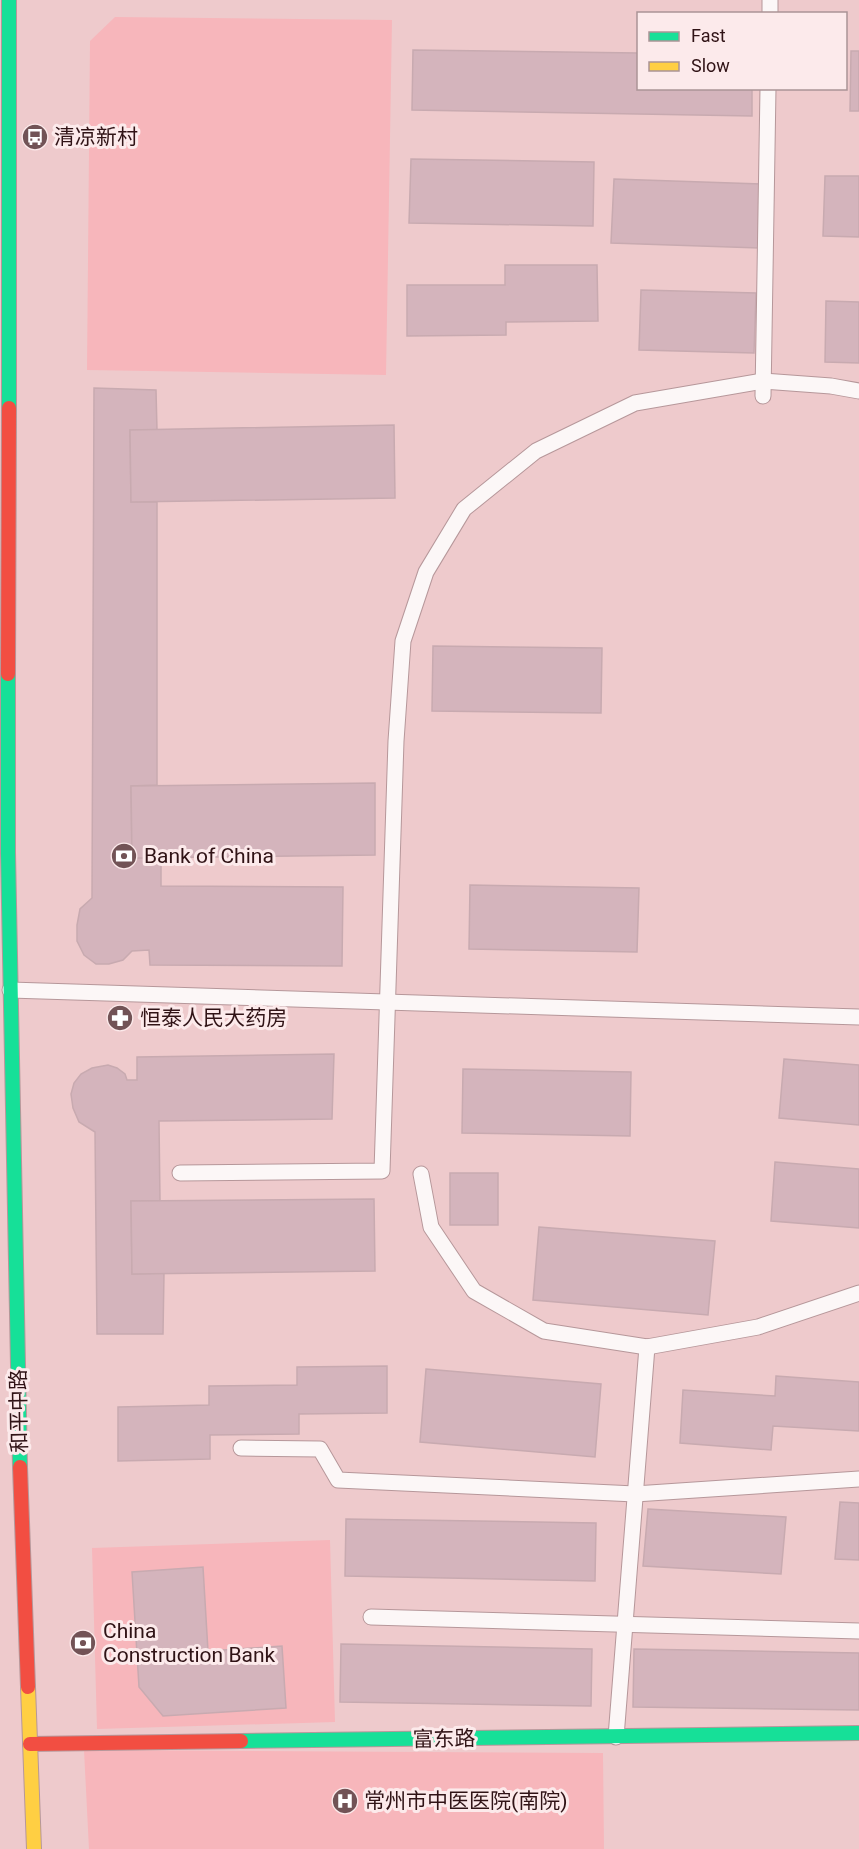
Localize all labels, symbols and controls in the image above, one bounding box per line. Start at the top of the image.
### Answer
legend [637,12,847,90]
text: Fast [691,25,726,46]
text: Slow [691,55,730,76]
bus stop icon: 清凉新村 [20,122,50,152]
place label: 清凉新村 [54,125,138,149]
bank icon: Bank of China [109,841,139,871]
place label: Bank of China [144,844,274,868]
pharmacy icon: 恒泰人民大药房 [105,1003,135,1033]
place label: 恒泰人民大药房 [140,1006,287,1030]
street label: 和平中路 [6,1369,32,1453]
place label: China Construction Bank [103,1619,275,1667]
bank icon: China Construction Bank [68,1628,98,1658]
street label: 富东路 [412,1726,476,1752]
hospital icon: 常州市中医医院(南院) [330,1786,360,1816]
place label: 常州市中医医院(南院) [364,1789,568,1813]

